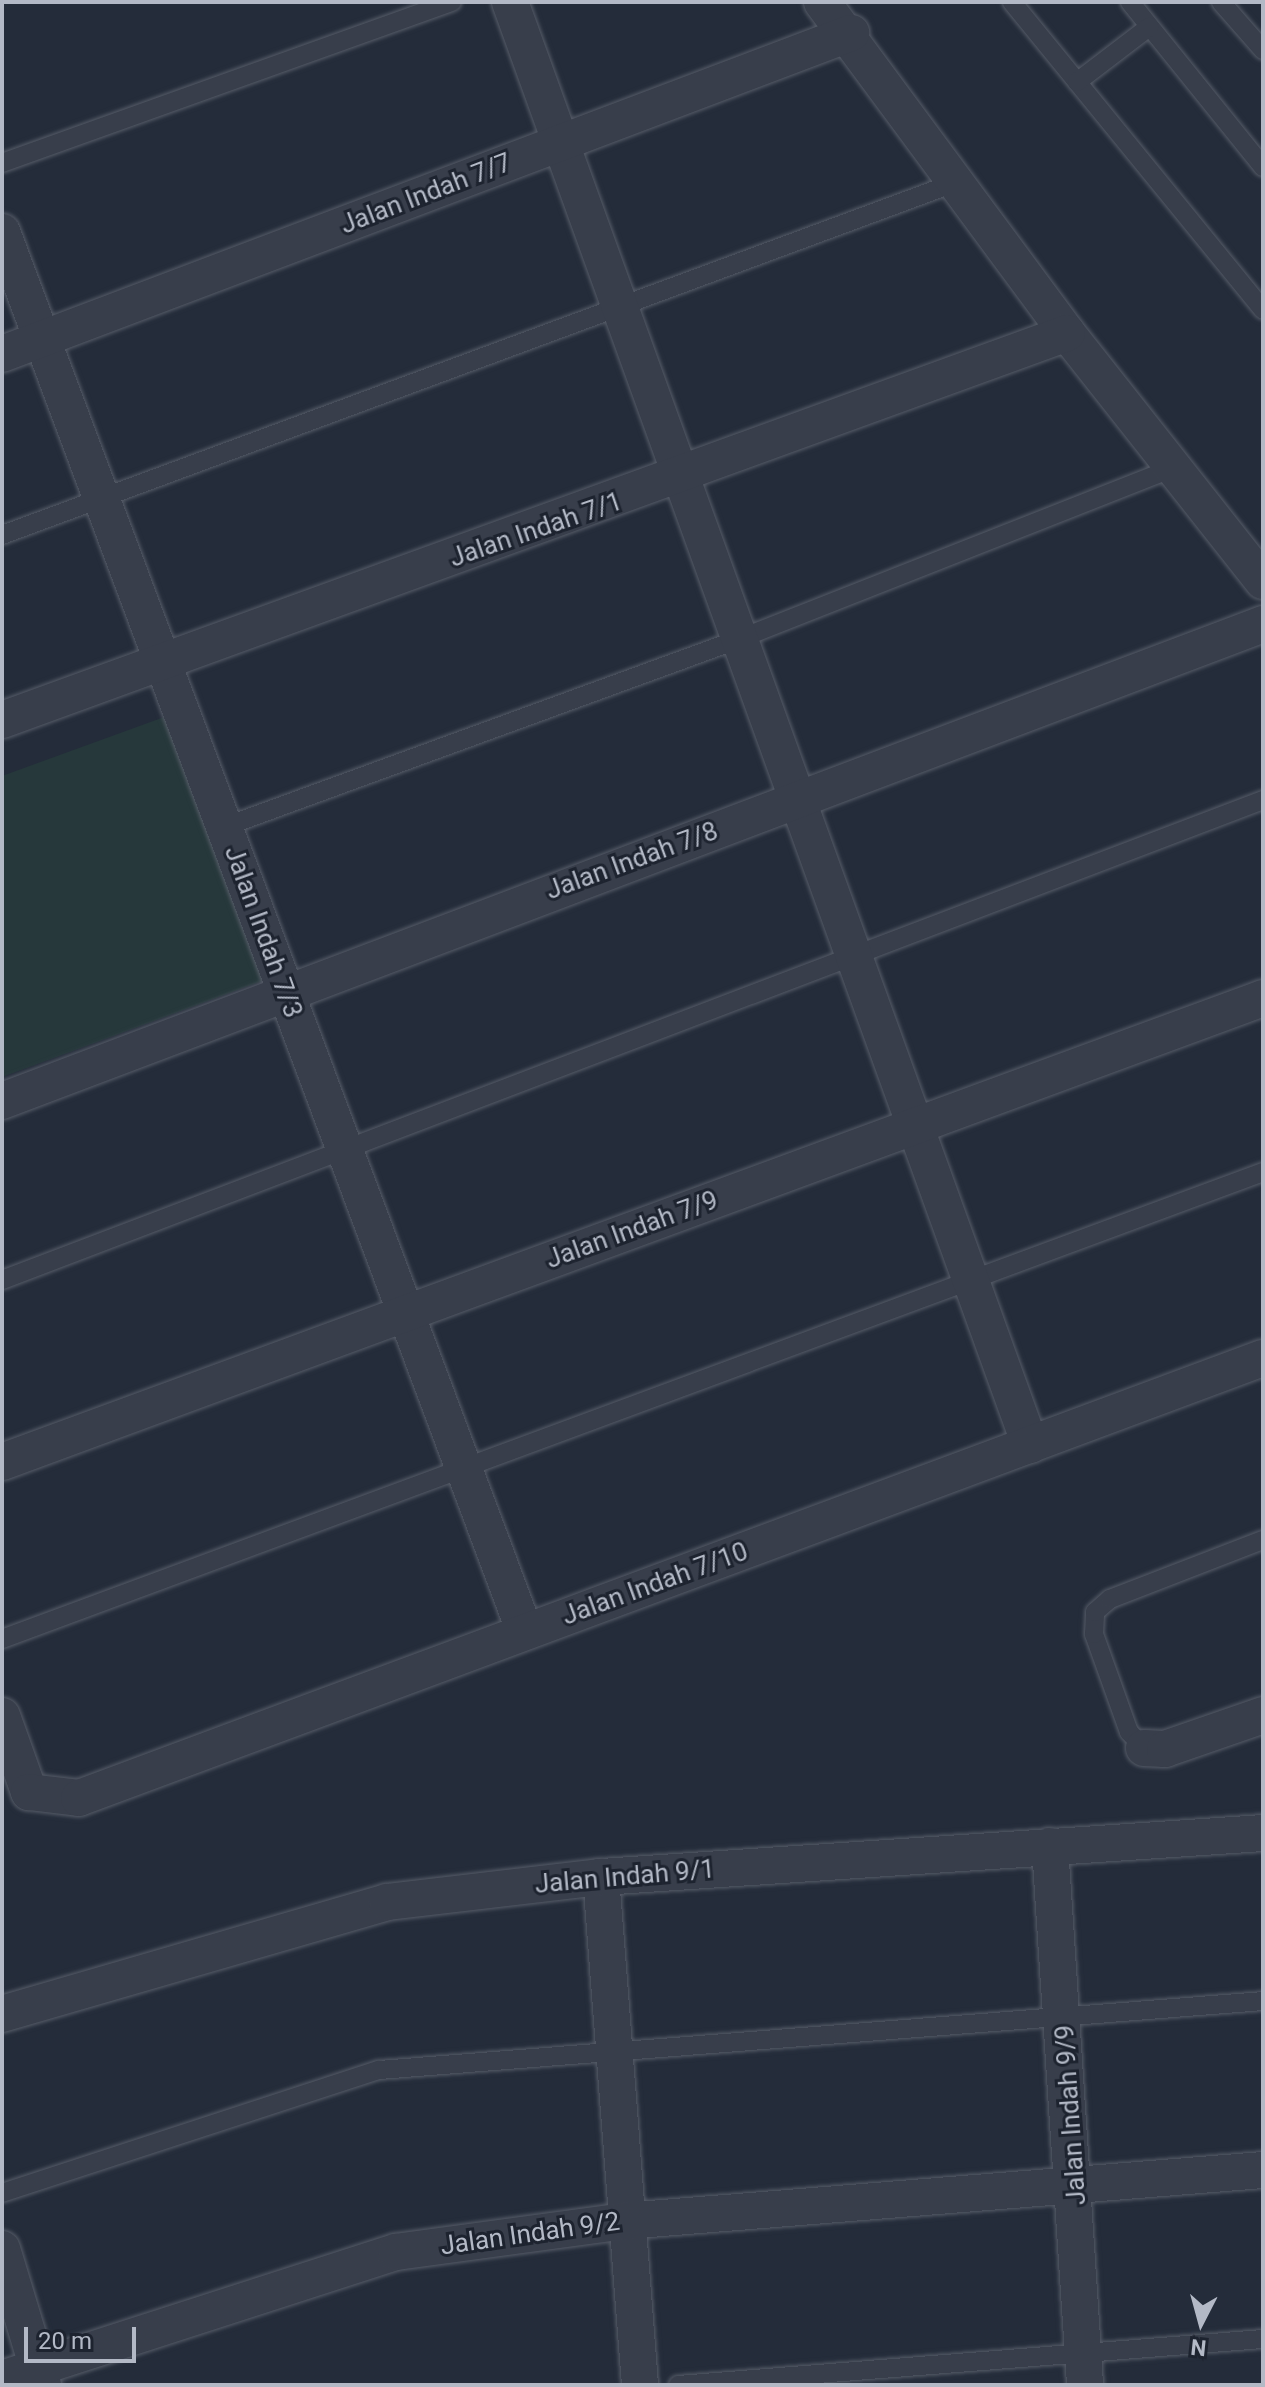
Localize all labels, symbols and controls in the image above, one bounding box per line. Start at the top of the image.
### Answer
street label: Jalan Indah 7/7 [336,147,516,241]
street label: Jalan Indah 7/1 [445,486,627,574]
street label: Jalan Indah 7/8 [542,815,722,907]
street label: Jalan Indah 7/3 [217,842,309,1022]
street label: Jalan Indah 7/9 [542,1184,722,1276]
street label: Jalan Indah 7/10 [558,1536,752,1632]
street label: Jalan Indah 9/1 [534,1854,716,1900]
street label: Jalan Indah 9/9 [1049,2024,1093,2206]
street label: Jalan Indah 9/2 [438,2206,622,2262]
north arrow [1161,2283,1241,2363]
scale bar [28,2311,140,2361]
text: 20 m [38,2327,92,2355]
text: N [1189,2334,1207,2361]

